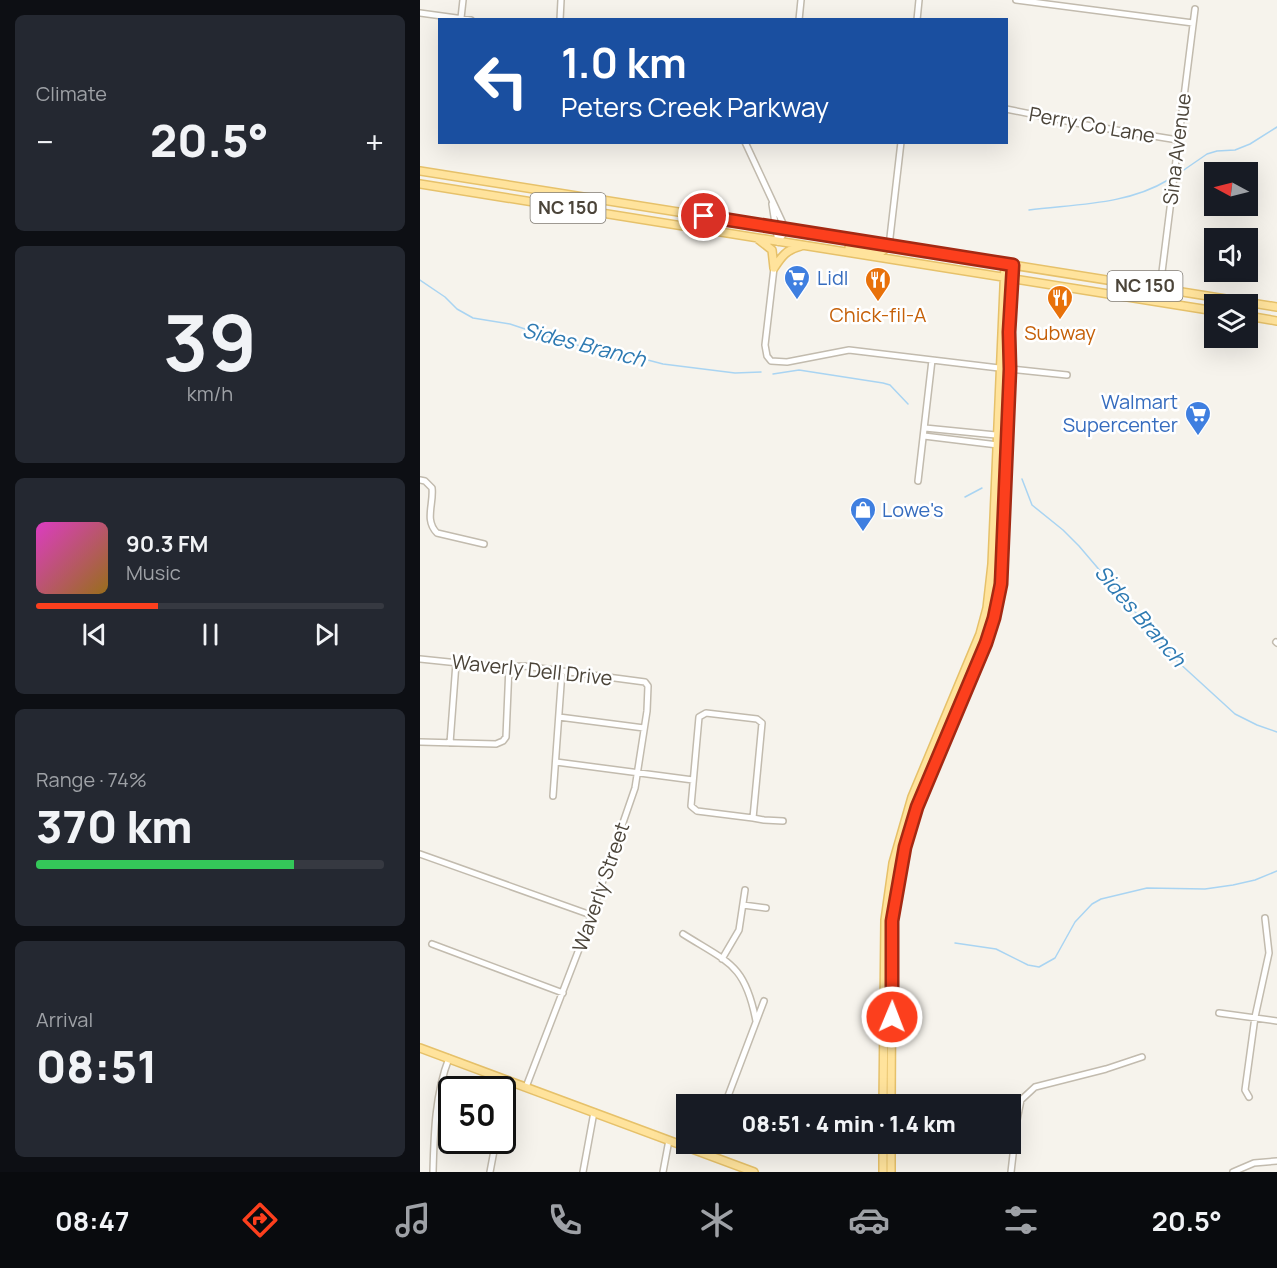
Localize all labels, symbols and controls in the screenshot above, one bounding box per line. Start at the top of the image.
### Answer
text: 1.0 km [561,33,687,91]
icon: left [462,42,540,120]
text: Climate [36,80,107,107]
text: Peters Creek Parkway [561,88,829,125]
street label: Sina Avenue [1156,91,1197,206]
street label: Perry Co Lane [1027,100,1157,149]
text: 20.5° [150,109,269,171]
text: − [36,119,54,164]
text: + [365,119,384,164]
north arrow [1204,162,1258,216]
map controls [1204,162,1258,348]
pin [678,190,729,241]
road number: NC 150 [530,193,606,223]
icon: arrive [687,199,720,232]
button: sound [1204,228,1258,282]
supermarket icon: Lidl [782,263,812,301]
place label: Lidl [817,264,848,291]
restaurant icon: Chick-fil-A [863,265,893,303]
road number: NC 150 [1108,271,1182,301]
restaurant icon: Subway [1045,283,1075,321]
text: 39 [163,288,257,394]
button: layers [1204,294,1258,348]
place label: Chick-fil-A [829,301,927,328]
water label: Sides Branch [520,315,650,373]
place label: Subway [1024,319,1096,346]
text: km/h [187,380,233,407]
place label: Walmart Supercenter [1063,388,1178,438]
supermarket icon: Walmart Supercenter [1183,399,1213,437]
shop icon: Lowe's [848,495,878,533]
place label: Lowe's [882,496,943,523]
text: 90.3 FM [126,529,208,559]
text: Music [126,559,181,586]
water label: Sides Branch [1089,559,1194,673]
icon: previous [78,618,111,651]
icon: pause [194,618,227,651]
icon: next [310,618,343,651]
street label: Waverly Dell Drive [450,648,614,691]
text: Range · 74% [36,766,147,793]
text: 370 km [36,795,192,857]
street label: Waverly Street [566,819,635,955]
position arrow [860,985,924,1049]
text: Arrival [36,1006,93,1033]
text: 08:51 [36,1035,157,1097]
speed limit sign: 50 [438,1076,516,1154]
text: 08:51 · 4 min · 1.4 km [741,1109,956,1139]
icon: directions [239,1199,281,1241]
icon: music [392,1199,434,1241]
icon: phone [544,1199,586,1241]
icon: climate [696,1199,738,1241]
icon: car [848,1199,890,1241]
icon: filters [1000,1199,1042,1241]
text: 08:47 [55,1202,129,1239]
text: 20.5° [1152,1202,1222,1239]

